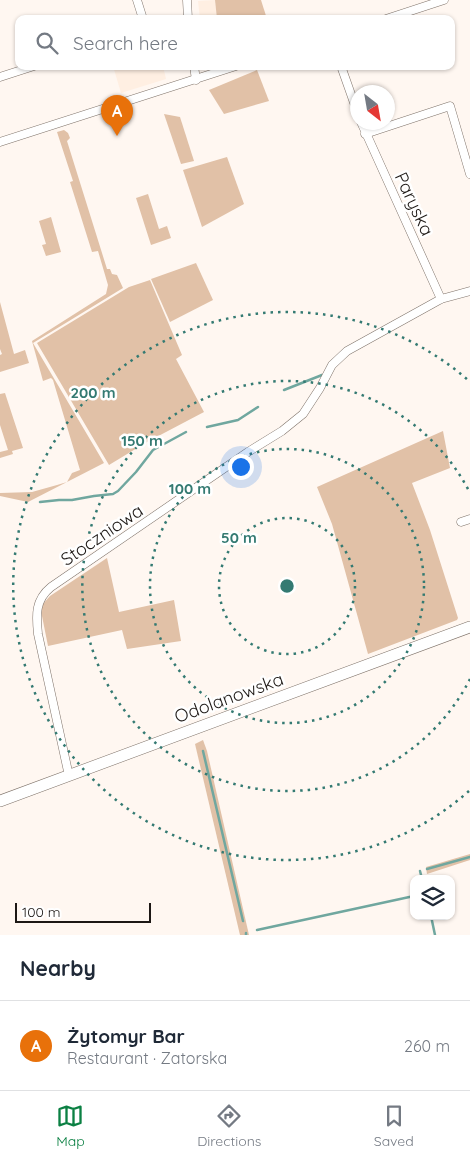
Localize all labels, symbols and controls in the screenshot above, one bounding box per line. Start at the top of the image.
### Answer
search box [15,15,455,70]
icon: search [33,29,61,57]
text: Search here [73,31,178,55]
north arrow [350,85,395,130]
pin: A [101,95,133,136]
street label: Paryska [390,168,439,239]
text: 200 m [71,383,116,402]
text: 150 m [121,431,163,450]
your location [228,454,254,480]
text: 100 m [169,479,211,498]
street label: Stoczniowa [56,499,147,571]
text: 50 m [221,528,257,547]
centre of rings [278,577,296,595]
street label: Odolanowska [171,667,287,728]
map controls [410,875,455,920]
button: layers [410,875,455,920]
scale bar [15,900,151,923]
text: 100 m [22,903,60,921]
text: Nearby [20,955,96,981]
text: Żytomyr Bar [67,1024,185,1048]
text: A [31,1036,41,1056]
text: 260 m [404,1036,450,1056]
text: Restaurant · Zatorska [67,1048,227,1068]
tab: Map [56,1102,85,1150]
tab: Directions [197,1102,261,1150]
tab: Saved [374,1102,414,1150]

